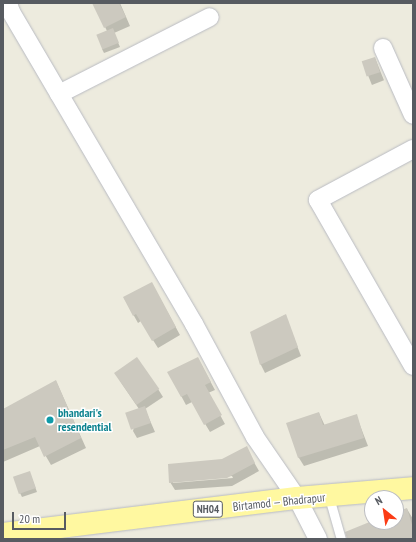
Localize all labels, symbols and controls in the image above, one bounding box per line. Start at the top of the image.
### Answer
place label: bhandari's resendential [58,406,111,434]
marker: bhandari's resendential [45,415,55,425]
street label: Birtamod — Bhadrapur [232,490,326,514]
north arrow [364,490,404,530]
text: N [372,493,385,508]
road number: NH04 [192,500,224,518]
scale bar [14,504,68,530]
text: 20 m [19,511,40,526]

